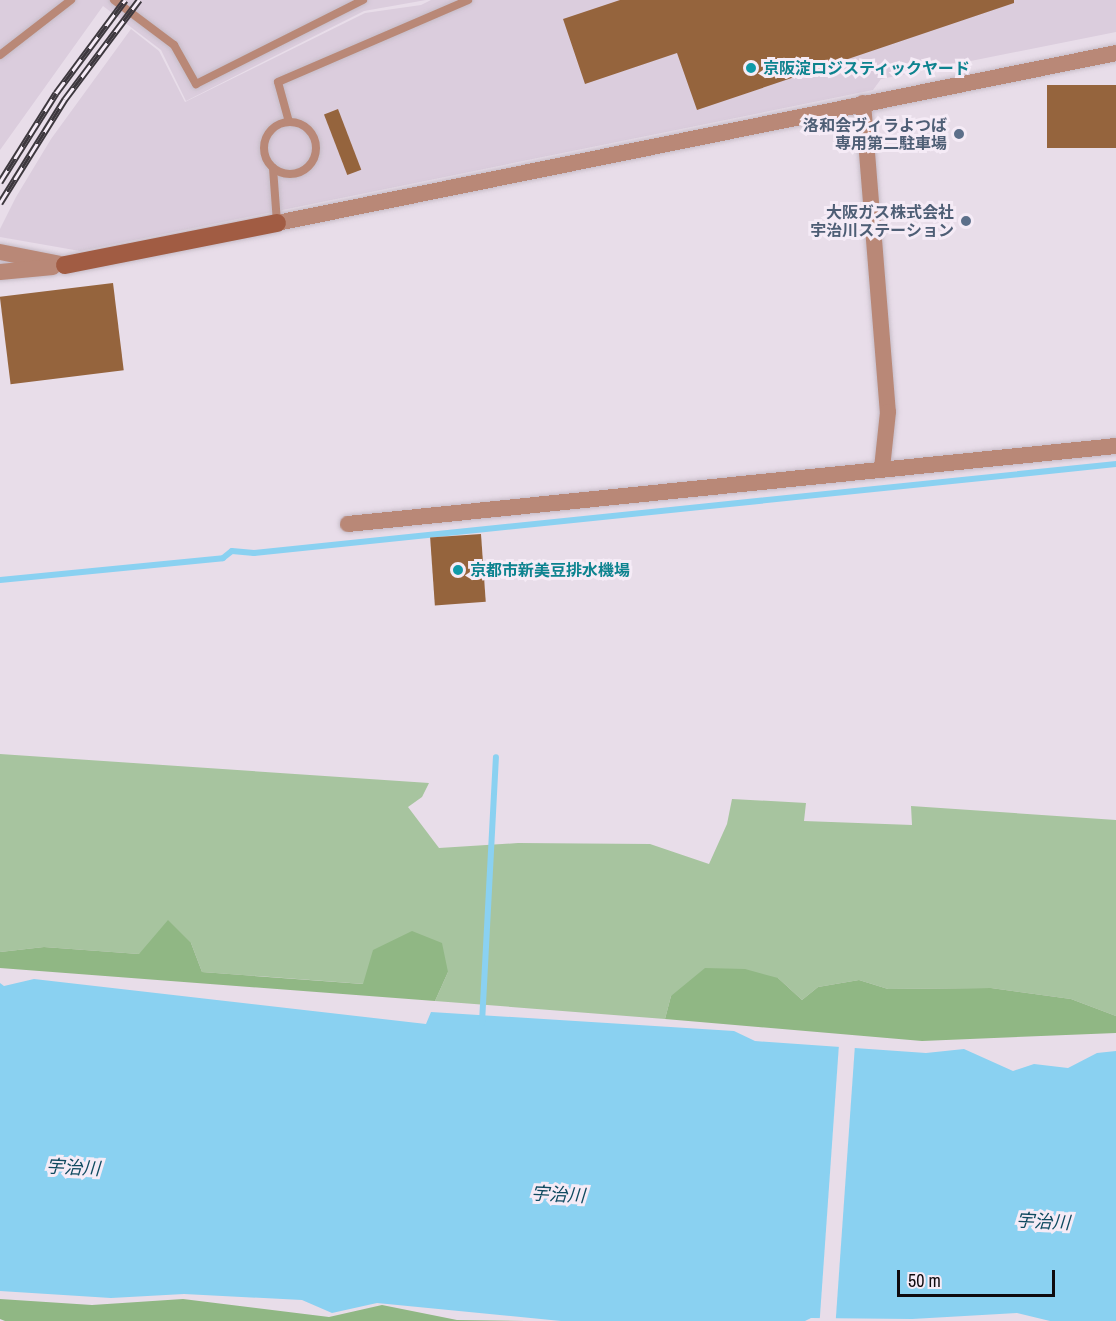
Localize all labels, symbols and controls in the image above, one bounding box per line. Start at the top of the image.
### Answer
place label: 京阪淀ロジスティックヤード [763,58,971,78]
marker: 京阪淀ロジスティックヤード [744,61,758,75]
place label: 洛和会ヴィラよつば 専用第二駐車場 [803,115,947,153]
marker: 洛和会ヴィラよつば 専用第二駐車場 [952,127,966,141]
place label: 大阪ガス株式会社 宇治川ステーション [810,202,954,240]
marker: 大阪ガス株式会社 宇治川ステーション [959,214,973,228]
place label: 京都市新美豆排水機場 [470,560,630,580]
marker: 京都市新美豆排水機場 [451,563,465,577]
water label: 宇治川 [45,1156,101,1180]
water label: 宇治川 [530,1183,586,1207]
water label: 宇治川 [1015,1210,1071,1234]
scale bar [900,1258,1058,1296]
text: 50 m [908,1268,941,1293]

